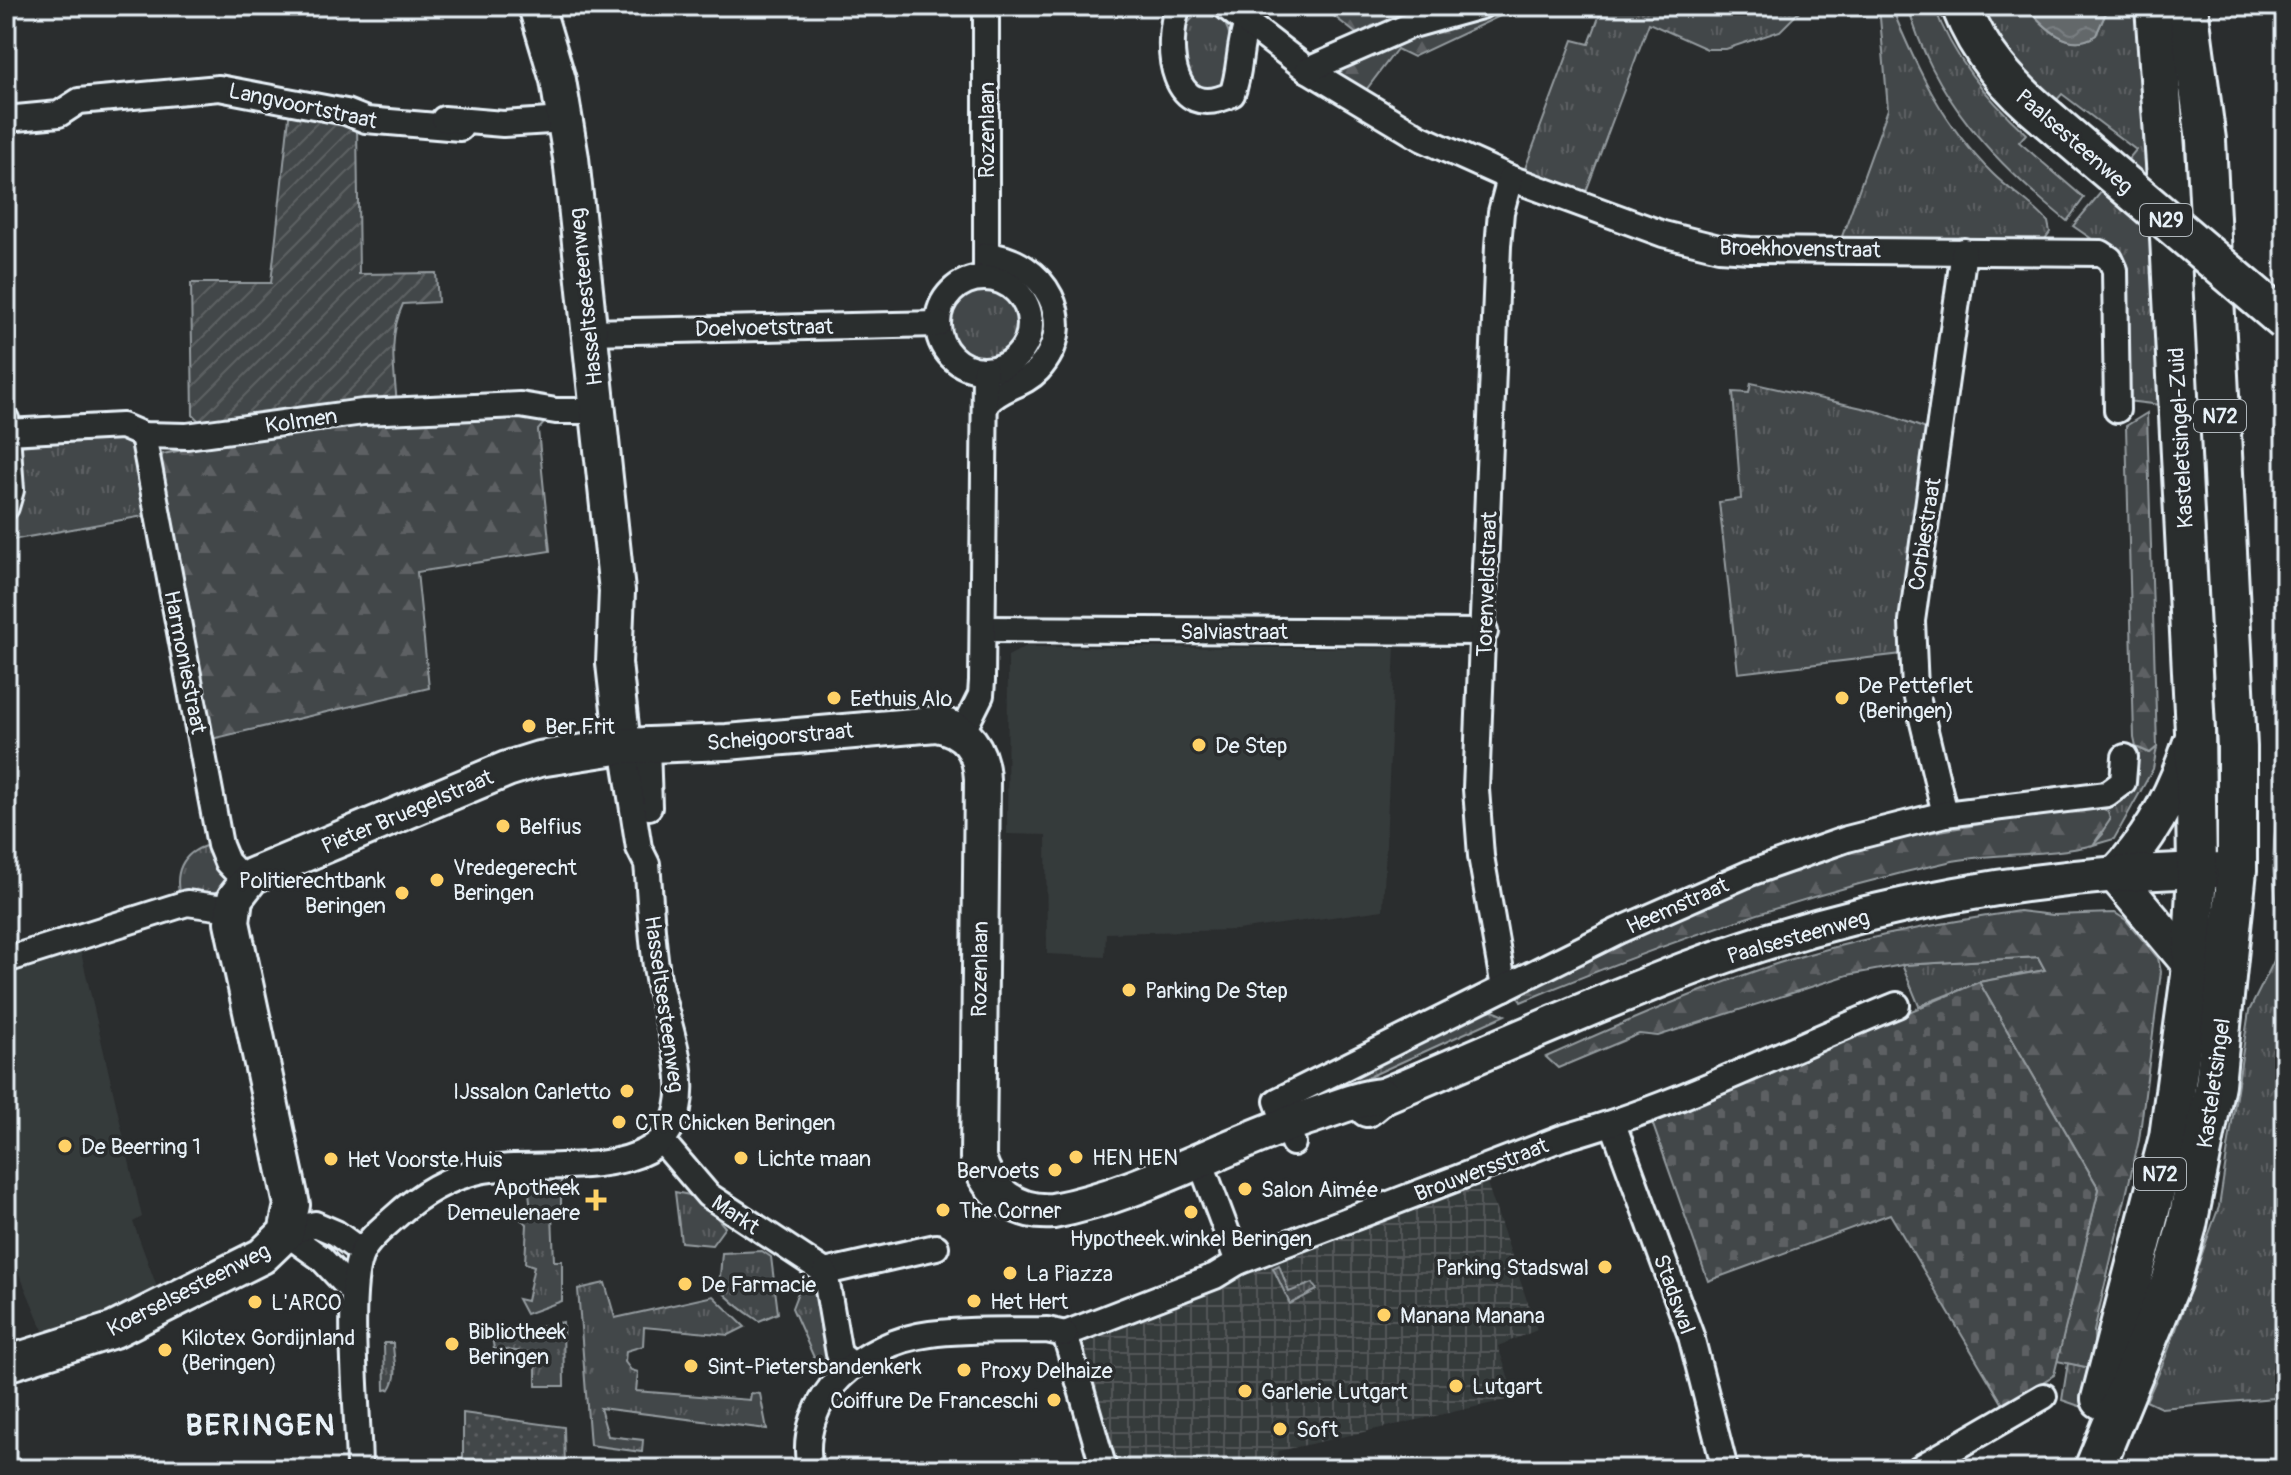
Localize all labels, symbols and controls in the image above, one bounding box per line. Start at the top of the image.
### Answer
street label: Langvoortstraat [226,77,380,135]
street label: Rozenlaan [973,82,1001,178]
street label: Paalsesteenweg [2010,83,2139,200]
road number: N29 [2140,204,2192,236]
street label: Hasseltsesteenweg [563,207,609,387]
street label: Broekhovenstraat [1719,234,1881,264]
street label: Doelvoetstraat [695,313,834,343]
street label: Kasteletsingel-Zuid [2162,347,2200,529]
road number: N72 [2194,400,2246,432]
street label: Kolmen [263,402,339,440]
street label: Corbiestraat [1902,476,1948,593]
street label: Torenveldstraat [1470,511,1504,657]
street label: Harmoniestraat [157,588,213,736]
street label: Salviastraat [1180,618,1288,646]
place label: De Petteflet (Beringen) [1858,672,1973,725]
place label: Eethuis Alo [850,685,953,713]
marker: Eethuis Alo [825,689,843,707]
marker: De Petteflet (Beringen) [1833,689,1851,707]
place label: Ber Frit [545,713,615,741]
marker: Ber Frit [520,717,538,735]
street label: Scheigoorstraat [706,717,855,757]
place label: De Step [1215,732,1287,760]
marker: De Step [1190,736,1208,754]
street label: Pieter Bruegelstraat [317,763,498,861]
place label: Belfius [519,813,581,841]
marker: Belfius [494,817,512,835]
place label: Vredegerecht Beringen [453,854,577,907]
place label: Politierechtbank Beringen [239,867,386,920]
marker: Vredegerecht Beringen [428,871,446,889]
street label: Heemstraat [1622,871,1733,941]
marker: Politierechtbank Beringen [393,884,411,902]
street label: Paalsesteenweg [1724,903,1873,971]
street label: Hasseltsesteenweg [638,914,690,1095]
street label: Rozenlaan [965,921,995,1017]
place label: Parking De Step [1145,977,1288,1005]
marker: Parking De Step [1120,981,1138,999]
street label: Kasteletsingel [2191,1016,2237,1150]
place label: IJssalon Carletto [453,1078,611,1106]
marker: IJssalon Carletto [618,1082,636,1100]
place label: CTR Chicken Beringen [635,1109,836,1137]
marker: CTR Chicken Beringen [610,1113,628,1131]
street label: Brouwersstraat [1410,1131,1552,1208]
place label: De Beerring 1 [81,1133,201,1161]
marker: De Beerring 1 [56,1137,74,1155]
place label: HEN HEN [1092,1144,1178,1172]
place label: Lichte maan [757,1145,871,1173]
place label: Het Voorste Huis [347,1146,502,1174]
marker: HEN HEN [1067,1148,1085,1166]
marker: Lichte maan [732,1149,750,1167]
marker: Het Voorste Huis [322,1150,340,1168]
place label: Bervoets [957,1157,1039,1185]
road number: N72 [2134,1158,2186,1190]
marker: Bervoets [1046,1161,1064,1179]
place label: Apotheek Demeulenaere [447,1174,580,1227]
place label: Salon Aimée [1261,1176,1378,1204]
marker: Salon Aimée [1236,1180,1254,1198]
street label: Markt [706,1189,765,1241]
marker: Apotheek Demeulenaere [587,1191,605,1209]
place label: The Corner [959,1197,1062,1225]
marker: The Corner [934,1201,952,1219]
marker: Hypotheek.winkel Beringen [1182,1203,1200,1221]
place label: Hypotheek.winkel Beringen [1070,1225,1312,1253]
street label: Koerselsesteenweg [102,1237,275,1343]
street label: Stadswal [1647,1251,1701,1338]
place label: Parking Stadswal [1436,1254,1589,1282]
marker: Parking Stadswal [1596,1258,1614,1276]
place label: La Piazza [1026,1260,1113,1288]
marker: La Piazza [1001,1264,1019,1282]
place label: De Farmacie [701,1271,816,1299]
marker: De Farmacie [676,1275,694,1293]
place label: Het Hert [990,1288,1068,1316]
place label: L'ARCO [271,1289,341,1317]
marker: Het Hert [965,1292,983,1310]
marker: L'ARCO [246,1293,264,1311]
place label: Manana Manana [1400,1302,1545,1330]
marker: Manana Manana [1375,1306,1393,1324]
place label: Bibliotheek Beringen [468,1318,566,1371]
place label: Kilotex Gordijnland (Beringen) [181,1324,355,1377]
marker: Bibliotheek Beringen [443,1335,461,1353]
marker: Kilotex Gordijnland (Beringen) [156,1341,174,1359]
place label: Sint-Pietersbandenkerk [707,1353,922,1381]
marker: Sint-Pietersbandenkerk [682,1357,700,1375]
place label: Proxy Delhaize [980,1357,1113,1385]
marker: Proxy Delhaize [955,1361,973,1379]
place label: Lutgart [1472,1373,1542,1401]
marker: Lutgart [1447,1377,1465,1395]
place label: Garlerie Lutgart [1261,1378,1408,1406]
marker: Garlerie Lutgart [1236,1382,1254,1400]
place label: Coiffure De Franceschi [830,1387,1038,1415]
marker: Coiffure De Franceschi [1045,1391,1063,1409]
district label: BERINGEN [185,1407,337,1444]
place label: Soft [1296,1416,1339,1444]
marker: Soft [1271,1420,1289,1438]

